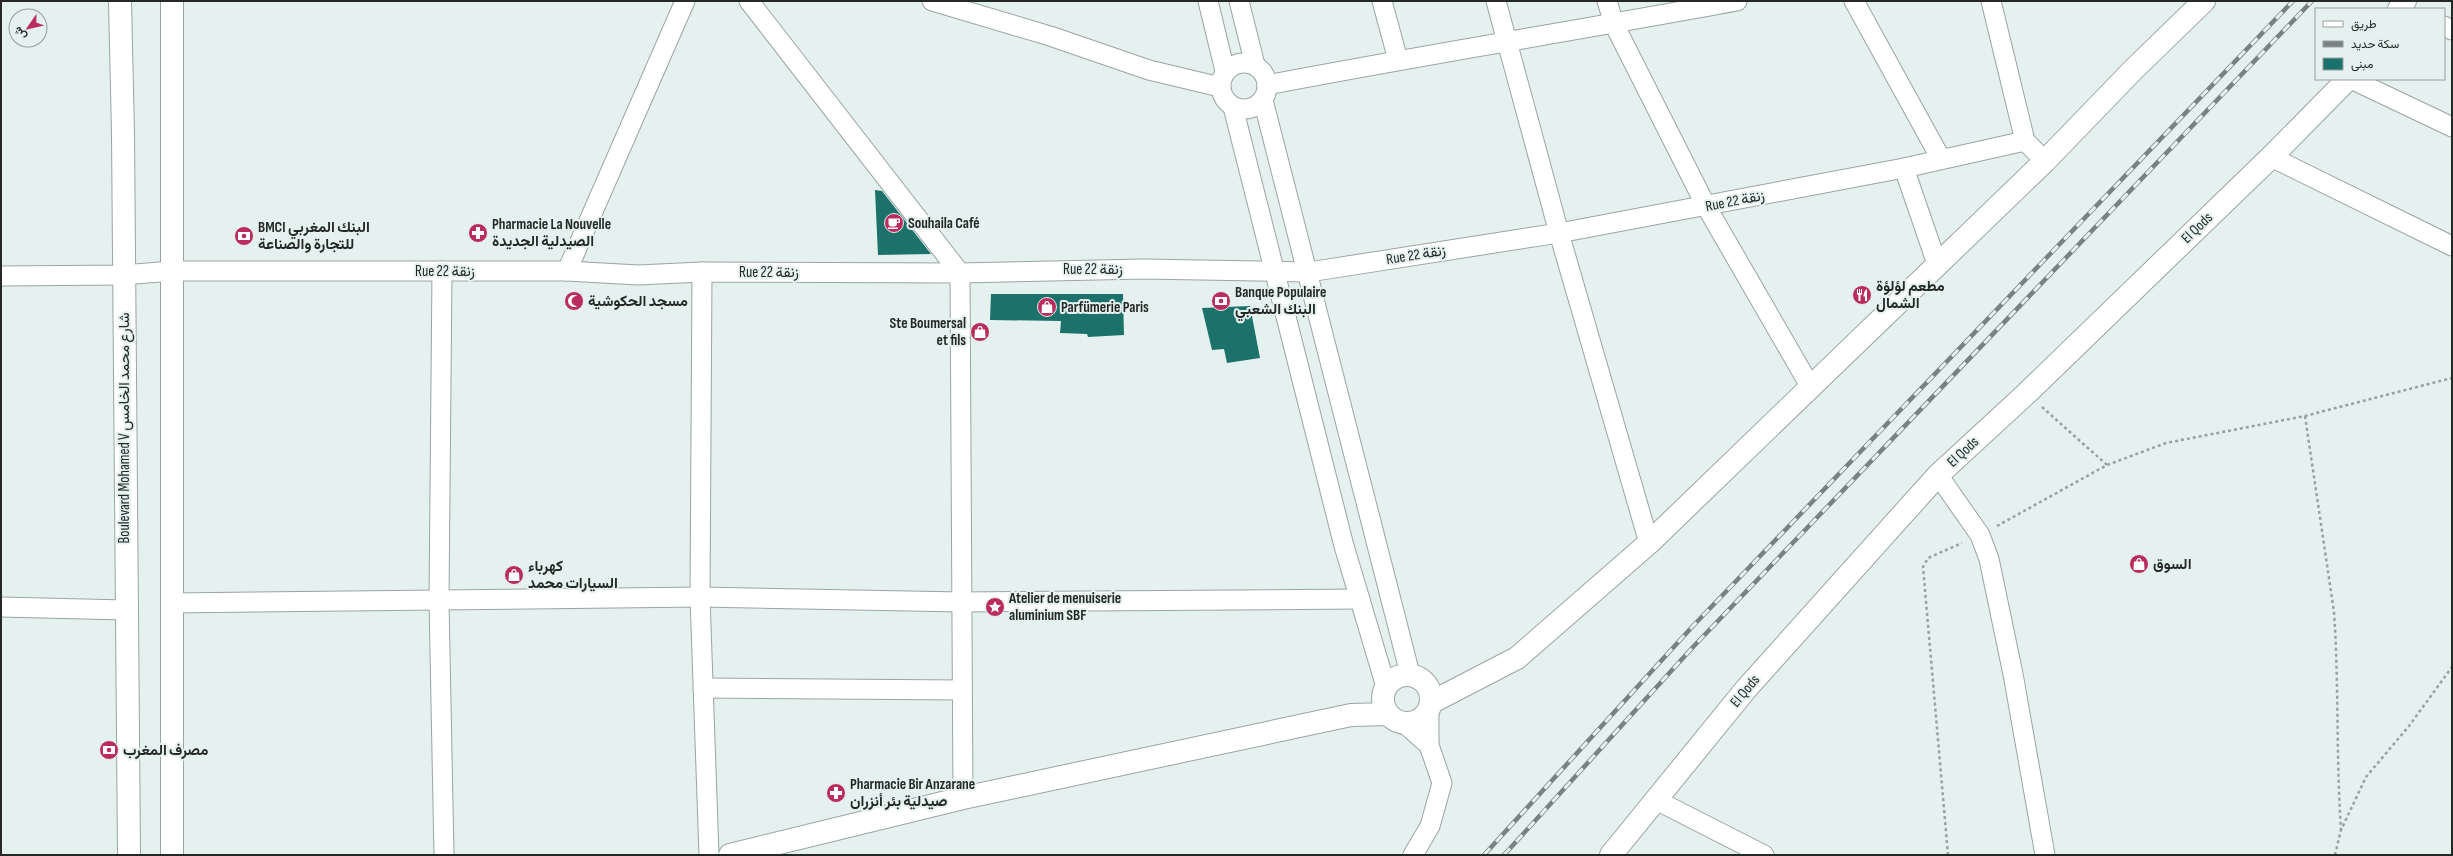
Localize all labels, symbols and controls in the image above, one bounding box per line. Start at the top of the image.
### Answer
north arrow [8,8,48,48]
legend [2315,8,2445,80]
text: طريق [2351,17,2377,32]
text: ش [11,24,29,42]
text: سكة حديد [2351,37,2399,52]
text: مبنى [2351,57,2373,72]
street label: Rue 22 زنقة [1704,186,1766,216]
street label: El Qods [2177,208,2217,248]
cafe icon: Souhaila Café [883,212,905,234]
place label: Souhaila Café [908,214,980,233]
place label: Pharmacie La Nouvelle الصيدلية الجديدة [492,215,611,251]
place label: BMCI البنك المغربي للتجارة والصناعة [258,218,370,254]
pharmacy icon: Pharmacie La Nouvelle الصيدلية الجديدة [467,222,489,244]
bank icon: BMCI البنك المغربي للتجارة والصناعة [233,225,255,247]
street label: Rue 22 زنقة [1385,241,1447,269]
street label: Rue 22 زنقة [1063,260,1123,279]
street label: Rue 22 زنقة [415,262,475,281]
street label: Rue 22 زنقة [739,263,799,282]
place label: مطعم لؤلؤة الشمال [1876,277,1945,313]
place label: Banque Populaire البنك الشعبي [1235,283,1326,322]
restaurant icon: مطعم لؤلؤة الشمال [1851,284,1873,306]
mosque icon: مسجد الحكوشية [563,290,585,312]
bank icon: Banque Populaire البنك الشعبي [1210,290,1232,312]
place label: مسجد الحكوشية [588,292,688,311]
shop icon: Parfümerie Paris [1036,296,1058,318]
place label: Parfümerie Paris [1061,298,1149,317]
street label: Boulevard Mohamed V شارع محمد الخامس [115,312,135,543]
place label: Ste Boumersal et fils [890,314,966,350]
shop icon: Ste Boumersal et fils [969,321,991,343]
street label: El Qods [1943,433,1983,471]
shop icon: السوق [2128,553,2150,575]
place label: السوق [2153,555,2192,574]
place label: كهرباء السيارات محمد [528,557,618,593]
shop icon: كهرباء السيارات محمد [503,564,525,586]
place label: Atelier de menuiserie aluminium SBF [1008,589,1121,625]
place icon: Atelier de menuiserie aluminium SBF [984,596,1006,618]
street label: El Qods [1726,671,1764,711]
bank icon: مصرف المغرب [98,739,120,761]
place label: مصرف المغرب [123,741,208,760]
place label: Pharmacie Bir Anzarane صيدلية بئر أنزران [850,775,975,811]
pharmacy icon: Pharmacie Bir Anzarane صيدلية بئر أنزران [825,782,847,804]

